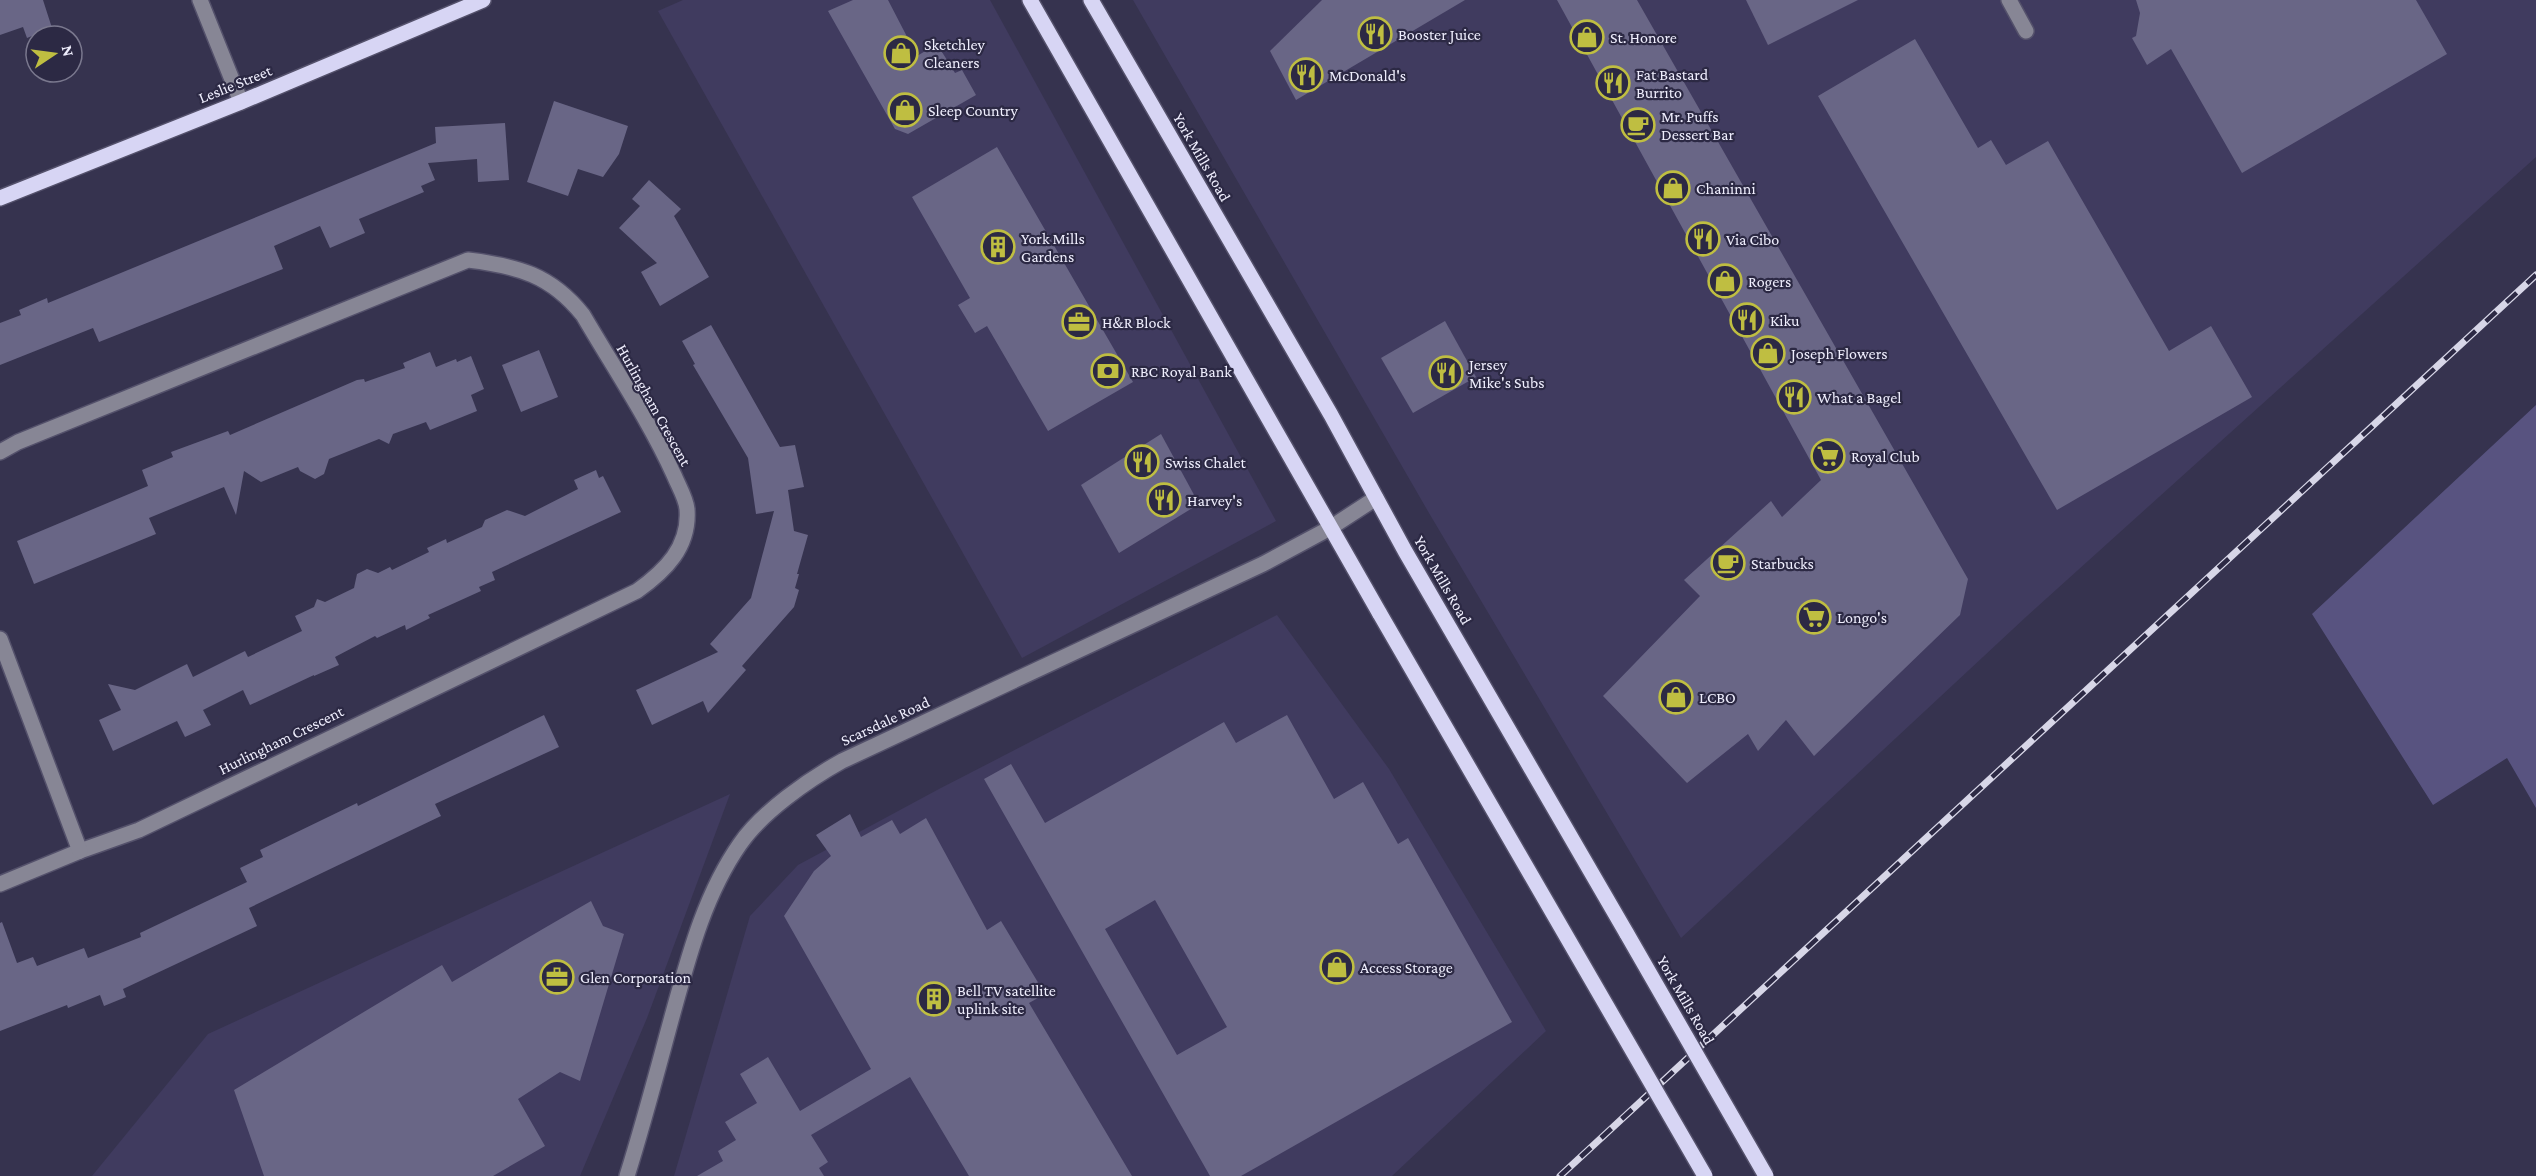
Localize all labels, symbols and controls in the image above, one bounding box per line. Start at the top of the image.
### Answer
restaurant icon: Booster Juice [1357,16,1393,52]
shop icon: St. Honore [1569,19,1605,55]
north arrow [24,24,84,84]
place label: Booster Juice [1398,26,1481,44]
place label: St. Honore [1610,29,1677,46]
shop icon: Sketchley Cleaners [883,35,919,71]
place label: Sketchley Cleaners [924,36,986,71]
text: N [59,44,78,58]
restaurant icon: McDonald's [1288,57,1324,93]
street label: Leslie Street [196,61,275,106]
restaurant icon: Fat Bastard Burrito [1595,65,1631,101]
place label: Fat Bastard Burrito [1636,66,1709,101]
place label: McDonald's [1329,67,1406,84]
shop icon: Sleep Country [887,92,923,128]
place label: Sleep Country [928,102,1019,120]
cafe icon: Mr. Puffs Dessert Bar [1620,107,1656,143]
place label: Mr. Puffs Dessert Bar [1661,108,1734,143]
street label: York Mills Road [1170,110,1234,205]
shop icon: Chaninni [1655,170,1691,206]
place label: Chaninni [1696,180,1756,197]
restaurant icon: Via Cibo [1685,221,1721,257]
building icon: York Mills Gardens [980,229,1016,265]
place label: York Mills Gardens [1021,230,1085,265]
place label: Via Cibo [1726,231,1779,248]
shop icon: Rogers [1707,263,1743,299]
place label: Rogers [1748,273,1791,291]
restaurant icon: Kiku [1729,302,1765,338]
office icon: H&R Block [1061,304,1097,340]
place label: Kiku [1770,312,1800,329]
place label: H&R Block [1102,314,1171,331]
shop icon: Joseph Flowers [1750,335,1786,371]
street label: Hurlingham Crescent [613,341,695,470]
place label: Joseph Flowers [1789,345,1888,363]
bank icon: RBC Royal Bank [1090,353,1126,389]
restaurant icon: Jersey Mike's Subs [1428,355,1464,391]
place label: Jersey Mike's Subs [1467,356,1544,391]
place label: RBC Royal Bank [1131,363,1232,381]
restaurant icon: What a Bagel [1776,379,1812,415]
place label: What a Bagel [1817,389,1901,407]
supermarket icon: Royal Club [1810,438,1846,474]
restaurant icon: Swiss Chalet [1124,444,1160,480]
place label: Royal Club [1851,448,1920,466]
place label: Swiss Chalet [1165,454,1247,471]
restaurant icon: Harvey's [1146,482,1182,518]
place label: Harvey's [1187,492,1242,510]
street label: York Mills Road [1411,533,1475,628]
cafe icon: Starbucks [1710,545,1746,581]
place label: Starbucks [1751,555,1814,572]
supermarket icon: Longo's [1796,599,1832,635]
place label: Longo's [1837,609,1887,627]
shop icon: LCBO [1658,679,1694,715]
place label: LCBO [1699,689,1736,706]
street label: Scarsdale Road [838,693,933,749]
street label: Hurlingham Crescent [216,702,347,779]
shop icon: Access Storage [1319,949,1355,985]
street label: York Mills Road [1654,953,1718,1048]
office icon: Glen Corporation [539,959,575,995]
place label: Access Storage [1360,959,1453,977]
place label: Glen Corporation [580,969,691,987]
building icon: Bell TV satellite uplink site [916,981,952,1017]
place label: Bell TV satellite uplink site [957,982,1056,1018]

